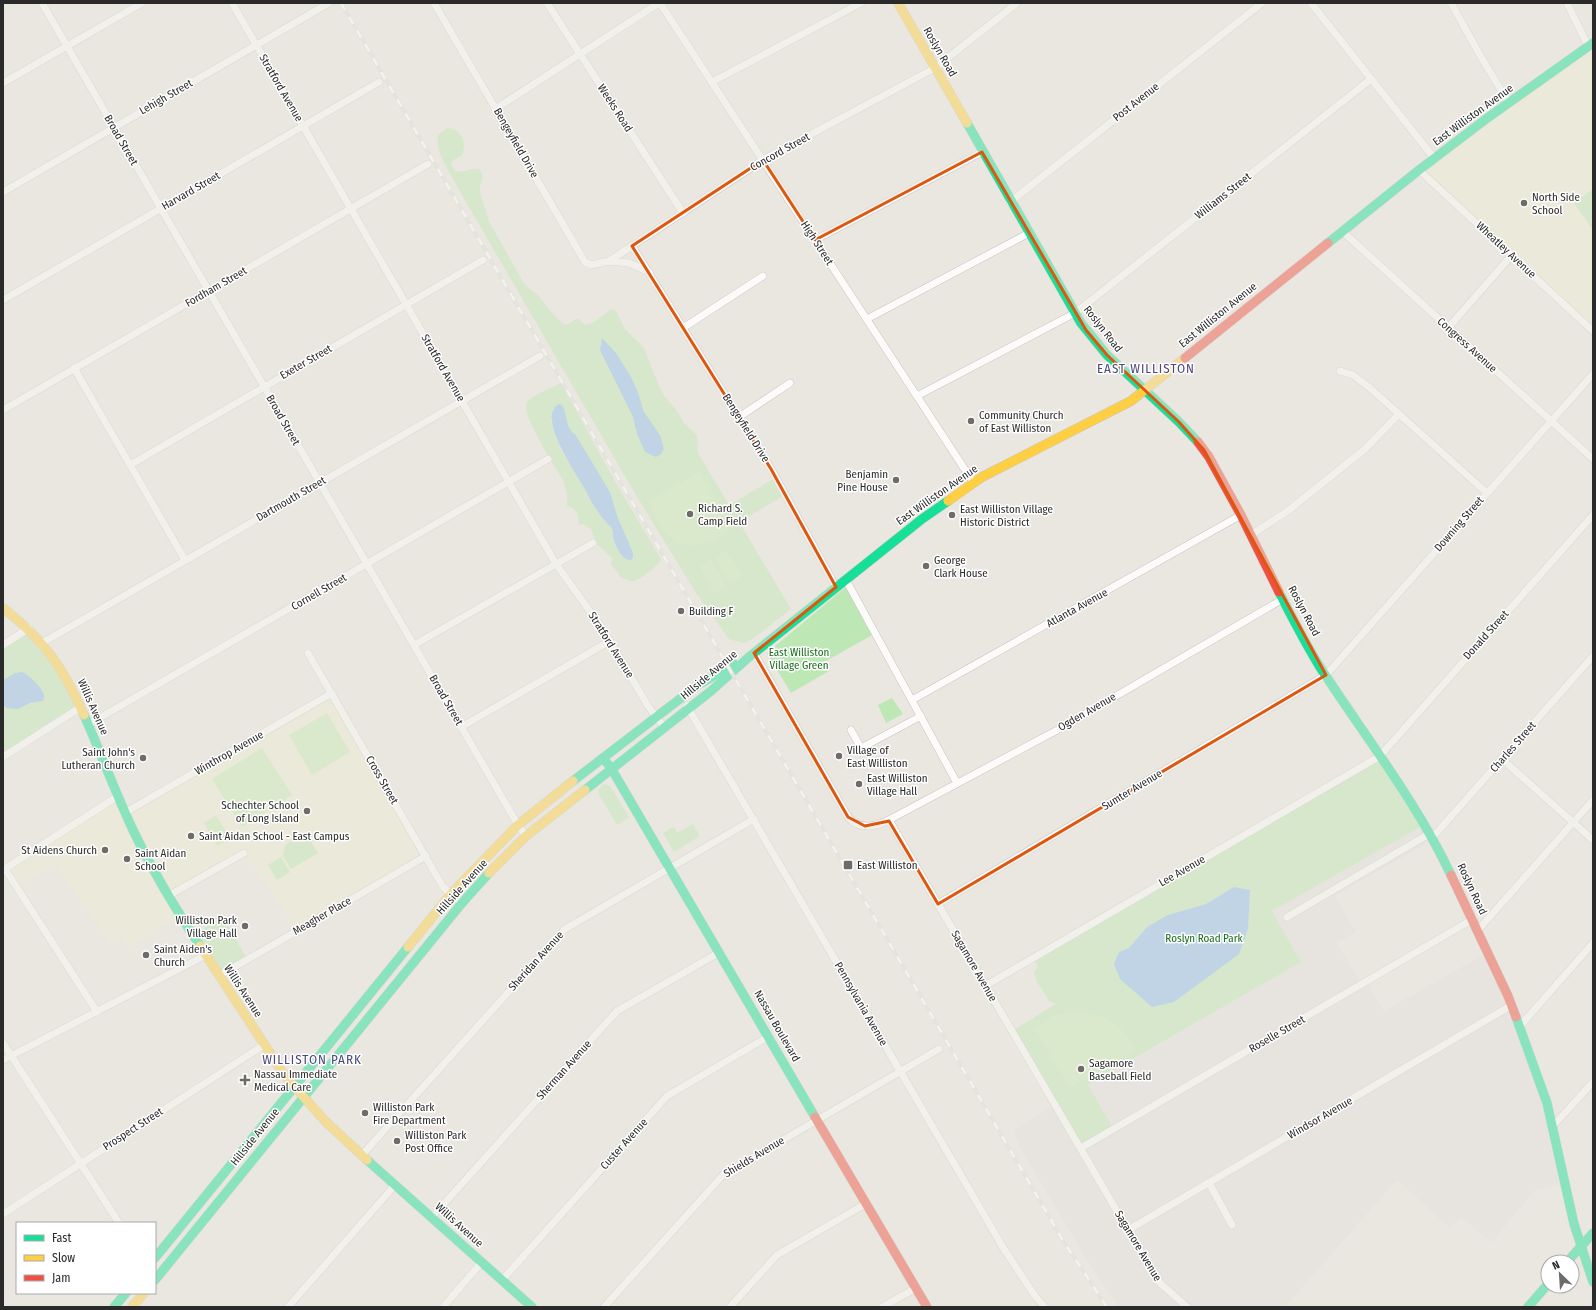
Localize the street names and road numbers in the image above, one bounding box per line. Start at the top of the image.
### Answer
street label: Roslyn Road [921,25,959,79]
street label: Stratford Avenue [256,52,306,124]
street label: Lehigh Street [137,76,195,117]
street label: Post Avenue [1110,80,1162,124]
street label: East Williston Avenue [1430,81,1516,149]
street label: Weeks Road [595,82,635,134]
street label: Bengeyfield Drive [491,106,541,180]
street label: Broad Street [101,112,141,168]
street label: Concord Street [748,130,812,174]
street label: Harvard Street [160,169,223,213]
street label: Williams Street [1192,170,1254,222]
street label: High Street [798,218,836,268]
street label: Wheatley Avenue [1473,219,1539,281]
street label: Fordham Street [183,264,249,310]
street label: East Williston Avenue [1177,280,1259,350]
street label: Roslyn Road [1081,303,1125,355]
street label: Congress Avenue [1434,315,1500,375]
street label: Stratford Avenue [418,332,468,404]
street label: Exeter Street [278,342,335,382]
street label: Bengeyfield Drive [720,391,772,465]
street label: Broad Street [263,392,303,448]
street label: East Williston Avenue [894,462,980,528]
street label: Dartmouth Street [254,474,328,524]
street label: Downing Street [1432,494,1487,554]
street label: Cornell Street [289,571,349,613]
street label: Roslyn Road [1285,584,1323,638]
street label: Atlanta Avenue [1044,586,1110,630]
street label: Donald Street [1461,607,1512,662]
street label: Stratford Avenue [585,609,637,681]
street label: Hillside Avenue [678,648,740,702]
street label: Broad Street [426,672,466,728]
street label: Willis Avenue [75,677,111,737]
street label: Ogden Avenue [1056,690,1118,734]
street label: Charles Street [1487,719,1539,775]
street label: Winthrop Avenue [192,728,266,778]
street label: Cross Street [363,754,401,807]
street label: Sumter Avenue [1100,767,1164,813]
street label: Lee Avenue [1157,853,1207,889]
street label: Hillside Avenue [434,857,490,917]
street label: Roslyn Road [1454,861,1490,917]
street label: Meagher Place [291,894,353,938]
street label: Sheridan Avenue [506,928,566,994]
street label: Sagamore Avenue [948,928,1000,1004]
street label: Pennsylvania Avenue [832,960,890,1048]
street label: Willis Avenue [221,962,265,1020]
street label: Nassau Boulevard [751,988,803,1064]
street label: Roselle Street [1247,1013,1308,1055]
street label: Sherman Avenue [534,1037,594,1103]
street label: Windsor Avenue [1285,1094,1355,1142]
street label: Prospect Street [101,1105,166,1153]
street label: Hillside Avenue [228,1106,282,1168]
street label: Custer Avenue [598,1116,650,1172]
street label: Shields Avenue [721,1134,787,1180]
street label: Willis Avenue [432,1200,486,1250]
street label: Sagamore Avenue [1112,1208,1164,1284]

